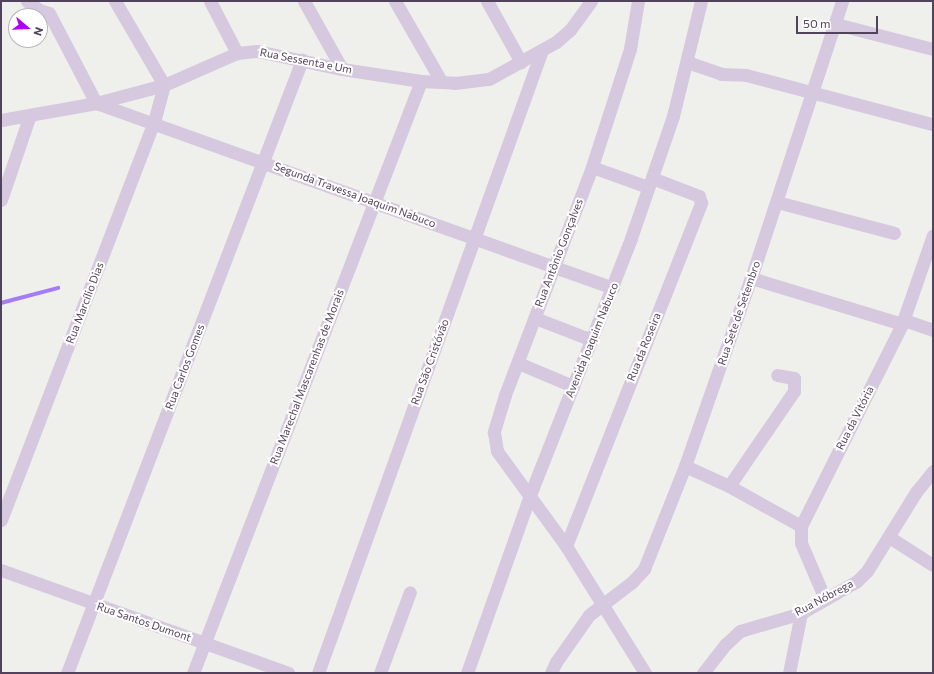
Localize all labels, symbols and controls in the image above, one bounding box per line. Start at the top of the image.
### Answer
north arrow [8,8,48,48]
scale bar [798,8,880,34]
text: 50 m [803,16,831,30]
text: N [31,26,46,38]
street label: Rua Sessenta e Um [259,46,353,76]
street label: Segunda Travessa Joaquim Nabuco [272,159,438,231]
street label: Rua Antônio Gonçalves [532,197,586,309]
street label: Rua Sete de Setembro [715,259,763,367]
street label: Rua Marcílio Dias [63,261,107,345]
street label: Avenida Joaquim Nabuco [563,280,621,400]
street label: Rua Marechal Mascarenhas de Morais [267,287,347,467]
street label: Rua da Roseira [624,311,664,383]
street label: Rua São Cristóvão [408,317,452,407]
street label: Rua Carlos Gomes [163,322,207,412]
street label: Rua da Vitória [833,384,877,452]
street label: Rua Nóbrega [793,577,855,619]
street label: Rua Santos Dumont [95,600,193,644]

